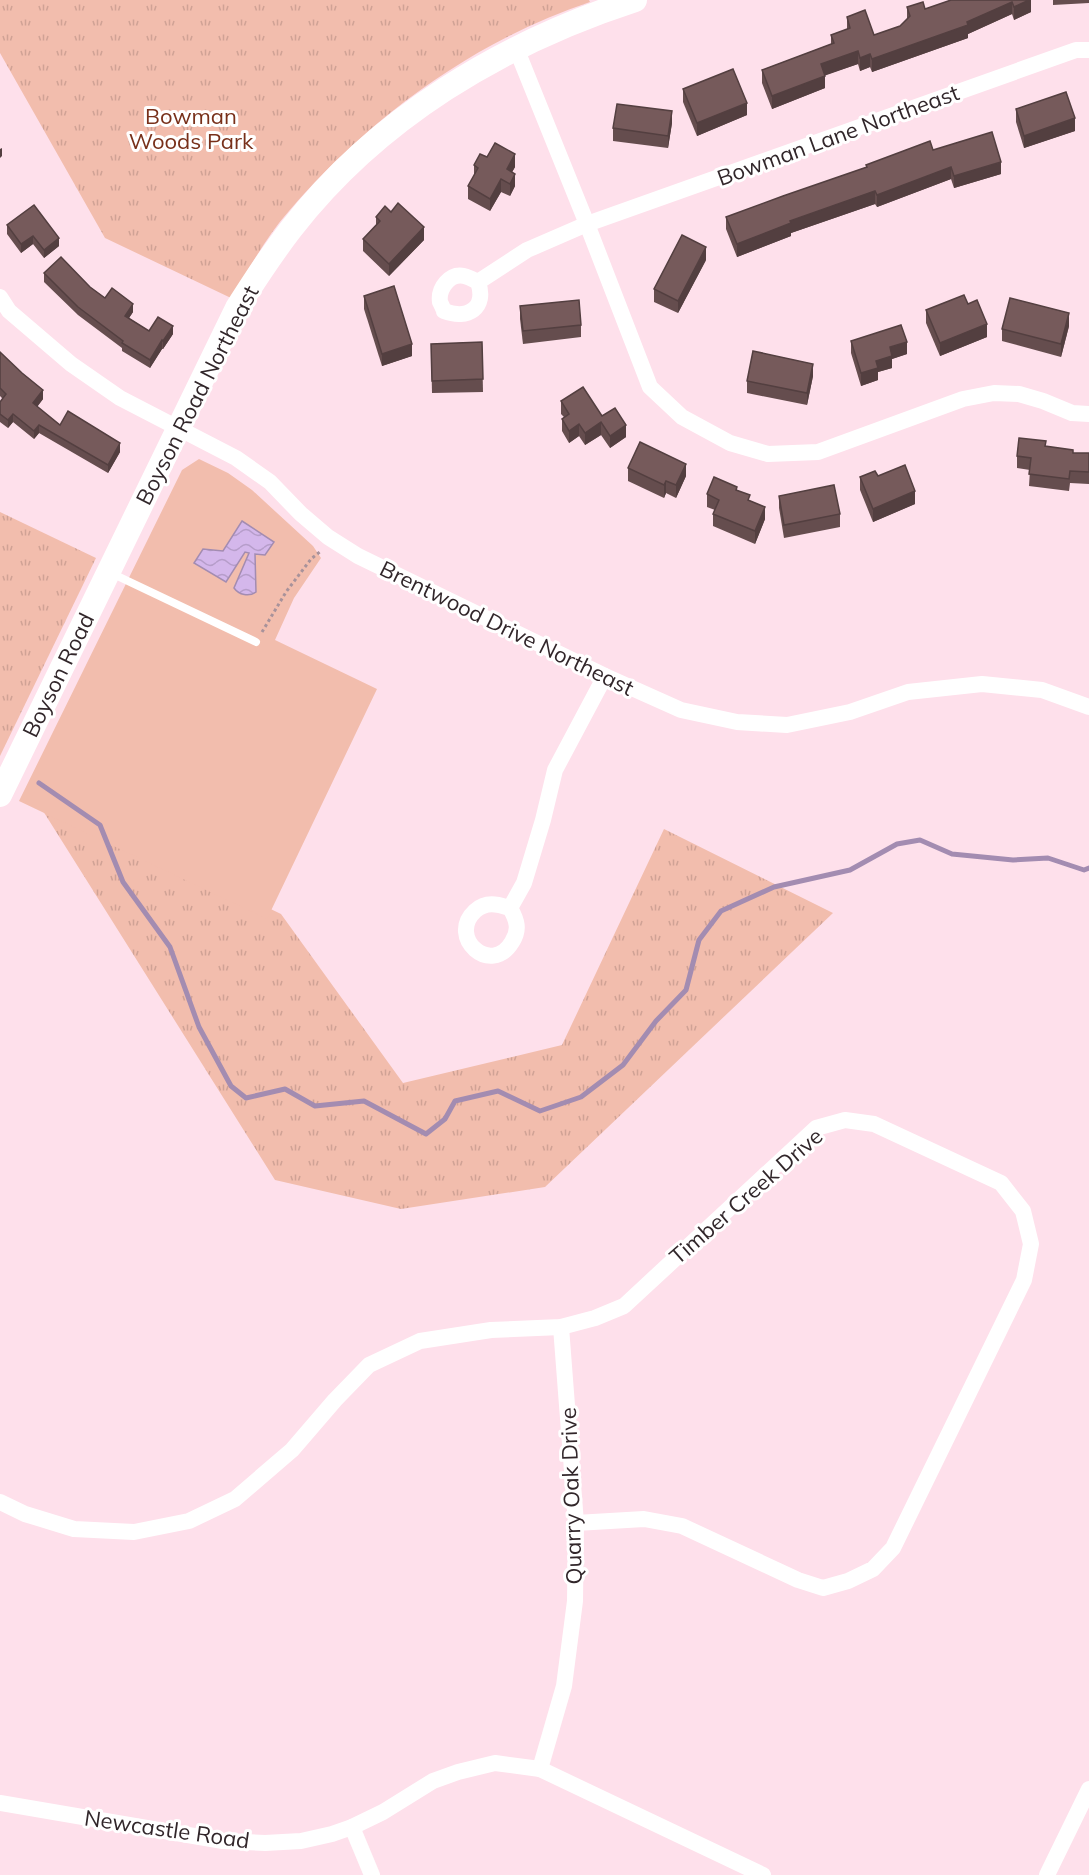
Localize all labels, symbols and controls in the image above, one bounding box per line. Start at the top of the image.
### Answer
street label: Bowman Lane Northeast [713,78,963,192]
park label: Bowman Woods Park [129,102,254,155]
street label: Boyson Road Northeast [129,280,265,509]
street label: Brentwood Drive Northeast [375,554,639,702]
street label: Boyson Road [16,608,100,742]
street label: Timber Creek Drive [664,1122,828,1270]
street label: Quarry Oak Drive [554,1407,588,1585]
street label: Newcastle Road [83,1804,251,1854]

